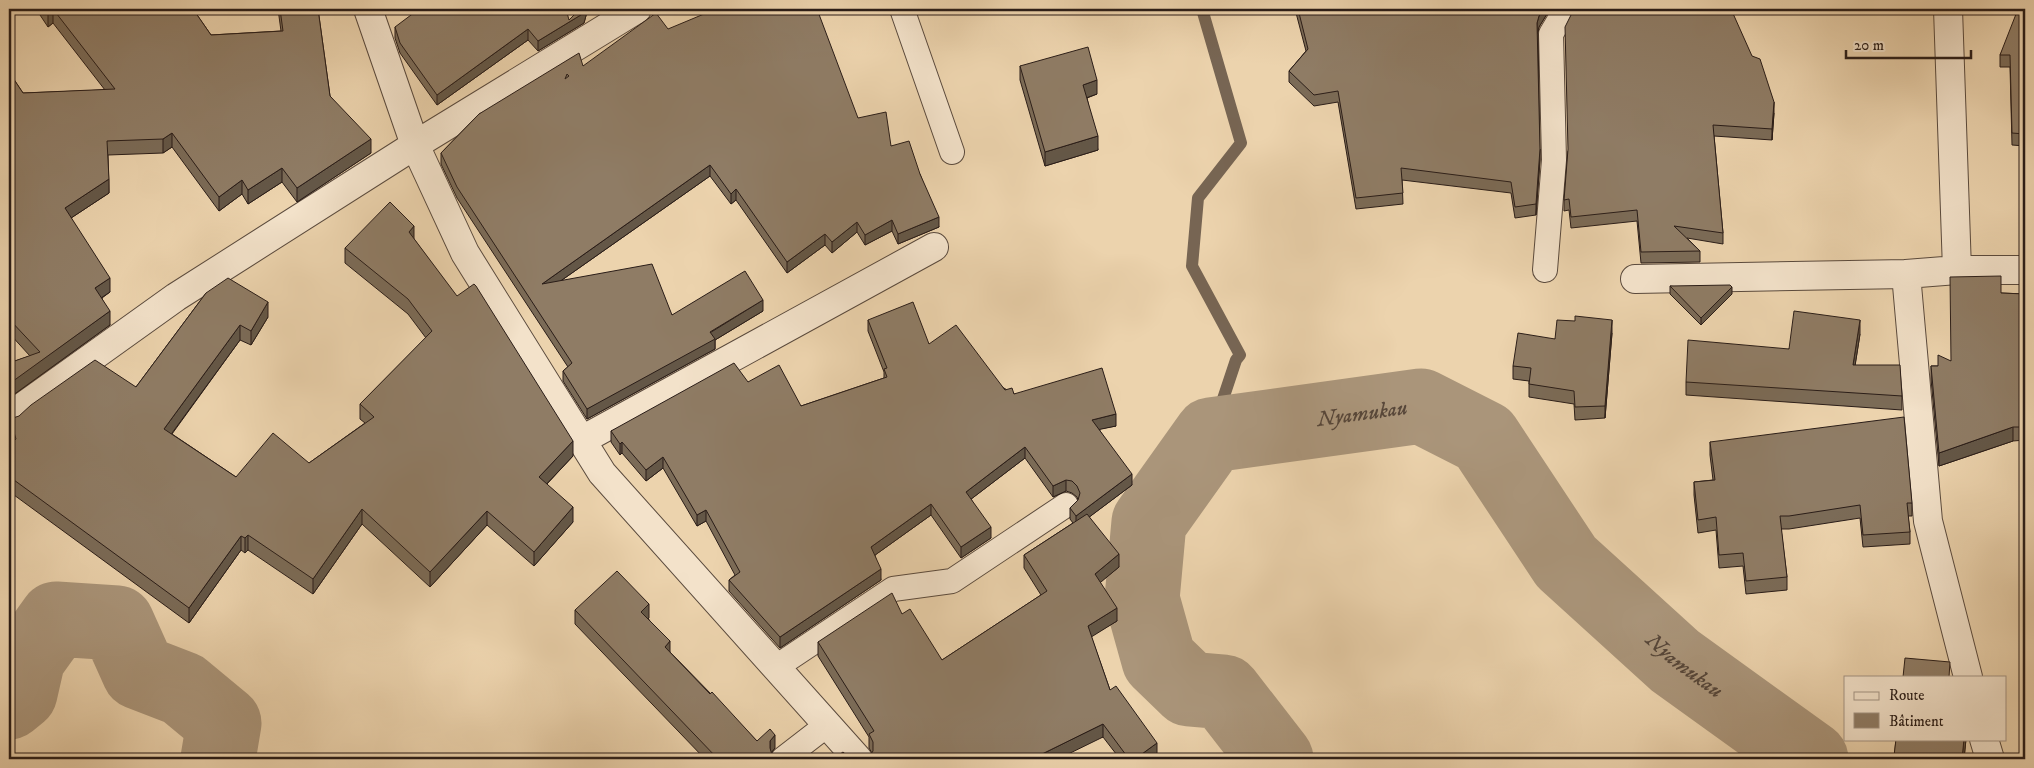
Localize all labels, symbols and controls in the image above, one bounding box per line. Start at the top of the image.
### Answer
scale bar [1846,28,1972,60]
text: 20 m [1854,36,1884,55]
water label: Nyamukau [1315,395,1409,433]
water label: Nyamukau [1639,627,1728,704]
legend [1844,676,2006,740]
text: Route [1889,686,1924,705]
text: Bâtiment [1889,712,1944,731]

